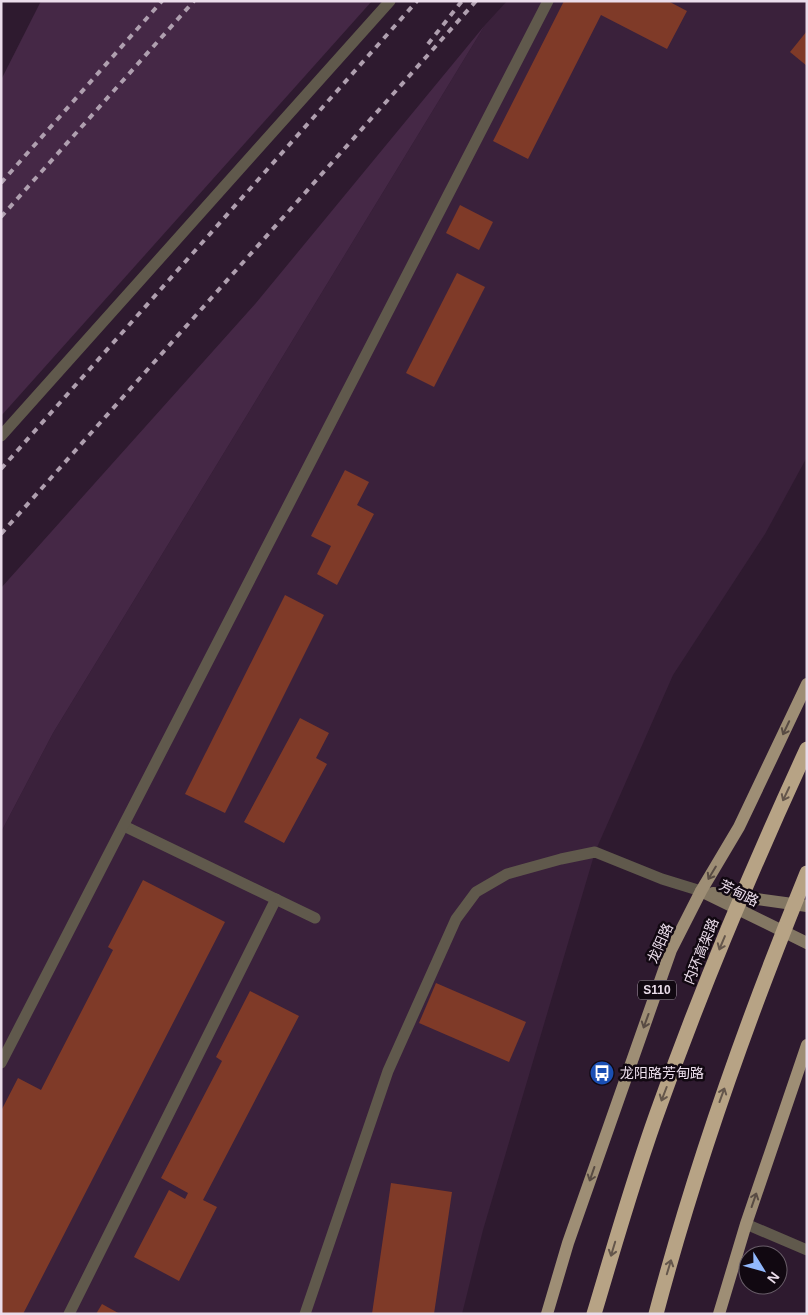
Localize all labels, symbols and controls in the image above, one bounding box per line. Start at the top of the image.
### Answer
one-way arrow [781,720,790,735]
one-way arrow [781,786,791,801]
one-way arrow [706,865,716,879]
street label: 芳甸路 [717,877,761,909]
street label: 内环高架路 [680,916,722,986]
street label: 龙阳路 [644,921,676,965]
one-way arrow [717,935,726,950]
road number: S110 [638,980,676,1000]
one-way arrow [641,1012,650,1028]
bus stop icon: 龙阳路芳甸路 [589,1060,615,1086]
place label: 龙阳路芳甸路 [620,1065,704,1081]
one-way arrow [659,1086,668,1102]
one-way arrow [718,1088,727,1103]
one-way arrow [587,1166,596,1181]
one-way arrow [750,1193,759,1208]
one-way arrow [608,1241,618,1257]
north arrow [738,1245,788,1295]
one-way arrow [664,1259,674,1275]
text: N [764,1269,783,1287]

